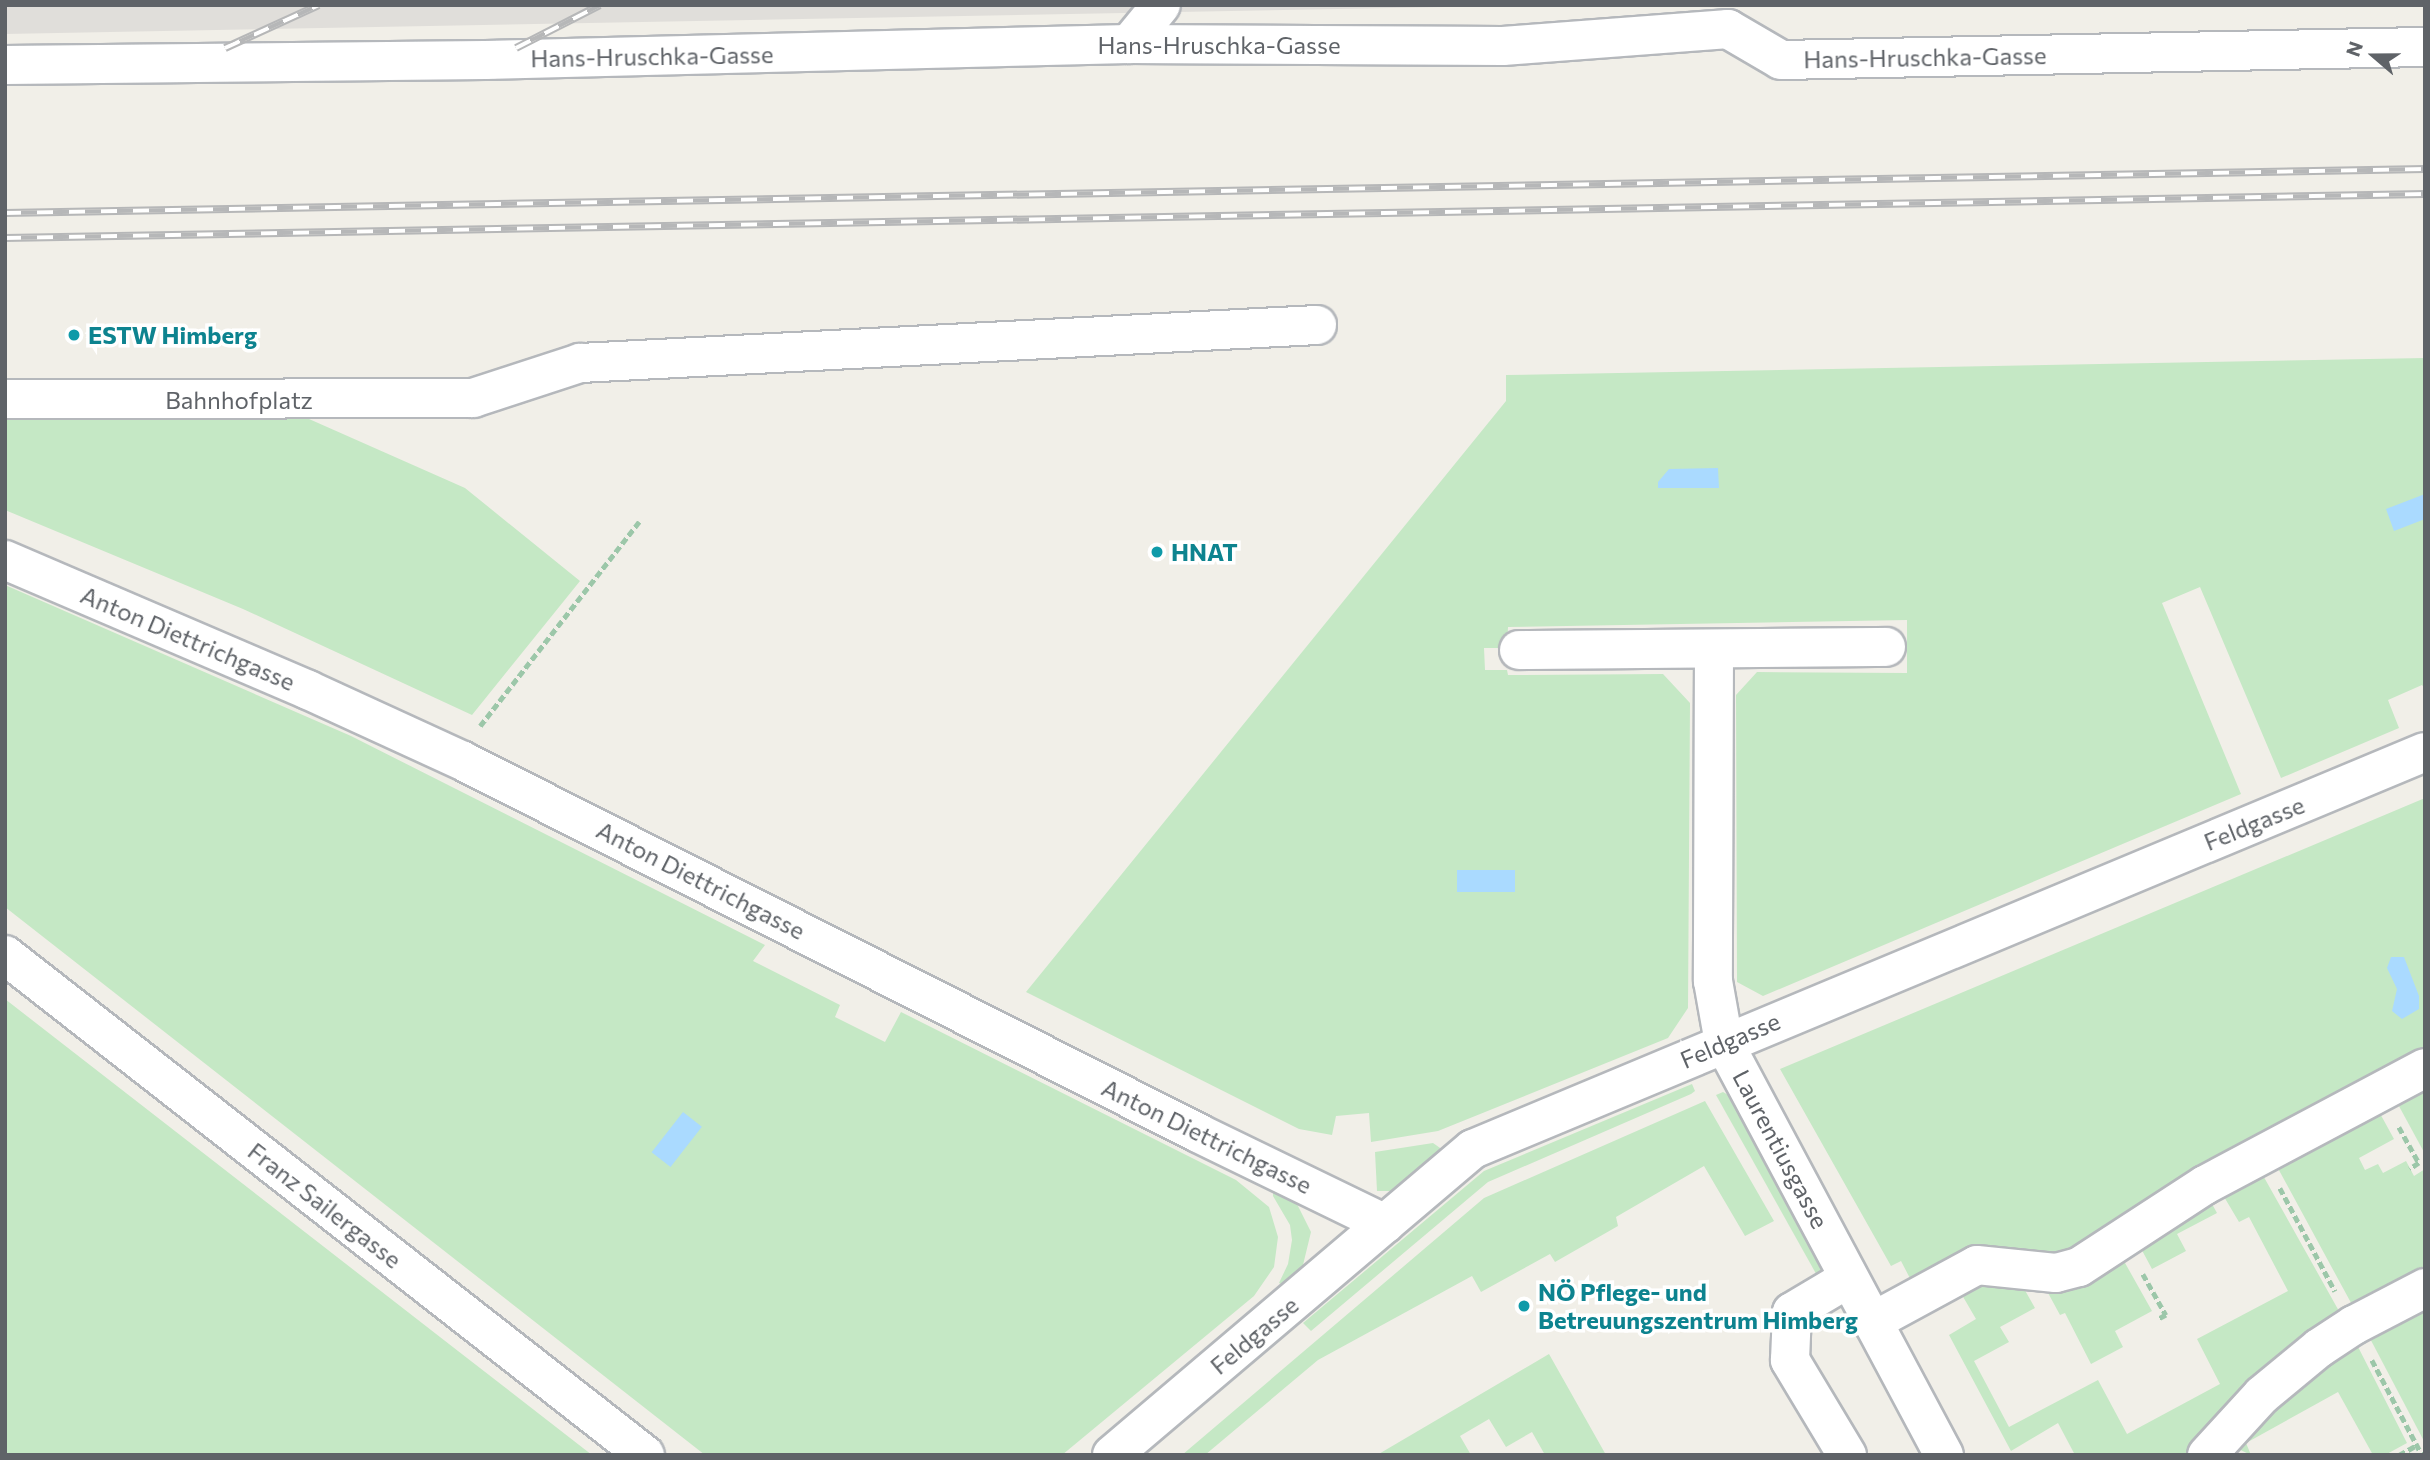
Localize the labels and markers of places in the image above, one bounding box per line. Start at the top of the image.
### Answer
place label: ESTW Himberg [88,321,257,349]
marker: ESTW Himberg [66,327,82,343]
place label: HNAT [1171,538,1238,566]
marker: HNAT [1149,544,1165,560]
place label: NÖ Pflege- und Betreuungszentrum Himberg [1538,1278,1858,1334]
marker: NÖ Pflege- und Betreuungszentrum Himberg [1516,1298,1532,1314]

